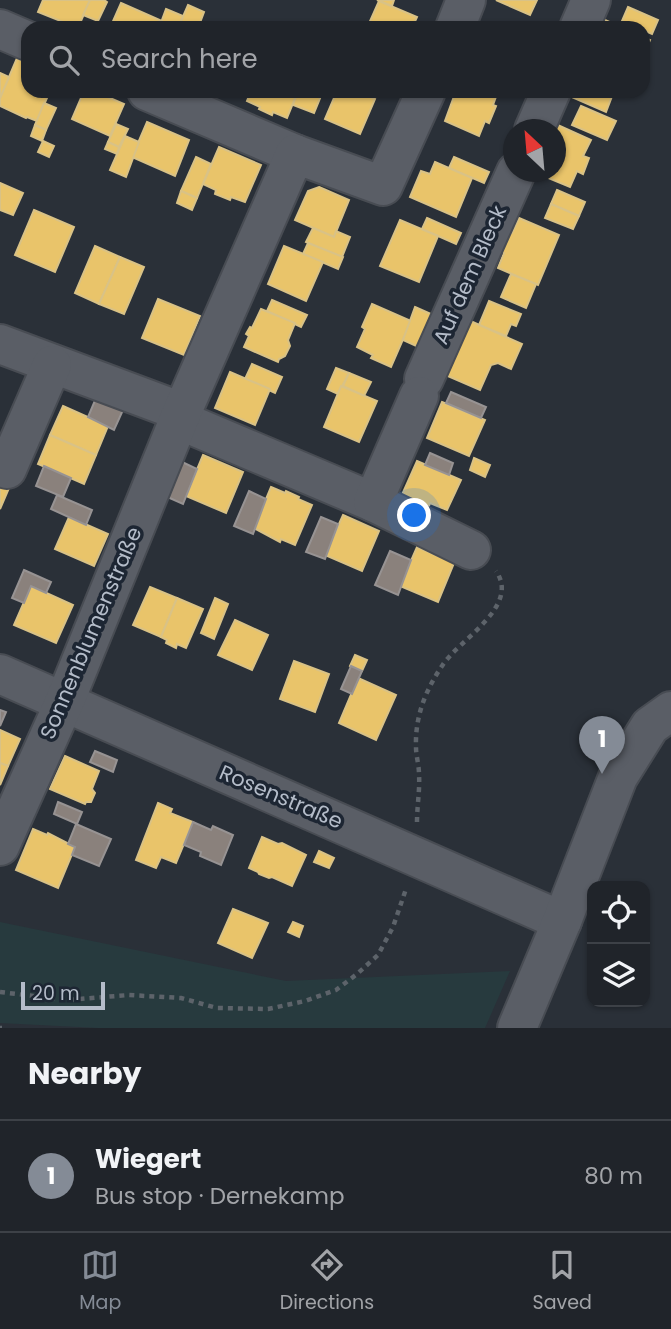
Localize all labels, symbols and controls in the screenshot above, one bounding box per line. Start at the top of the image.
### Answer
search box [21,21,650,98]
icon: search [45,41,83,79]
text: Search here [101,41,258,77]
north arrow [503,119,566,182]
street label: Auf dem Bleck [426,201,513,349]
your location [397,498,431,532]
street label: Sonnenblumenstraße [33,522,148,743]
pin: 1 [579,716,625,774]
street label: Rosenstraße [215,757,347,836]
map controls [587,881,650,1007]
button: locate [587,881,650,944]
button: layers [587,944,650,1007]
scale bar [21,979,105,1011]
text: 20 m [32,980,80,1007]
text: Nearby [28,1052,142,1095]
text: Wiegert [95,1141,201,1177]
text: 1 [47,1160,55,1192]
text: 80 m [584,1160,643,1192]
text: Bus stop · Dernekamp [95,1180,344,1212]
tab: Map [79,1246,121,1317]
tab: Directions [280,1246,374,1317]
tab: Saved [533,1246,592,1317]

